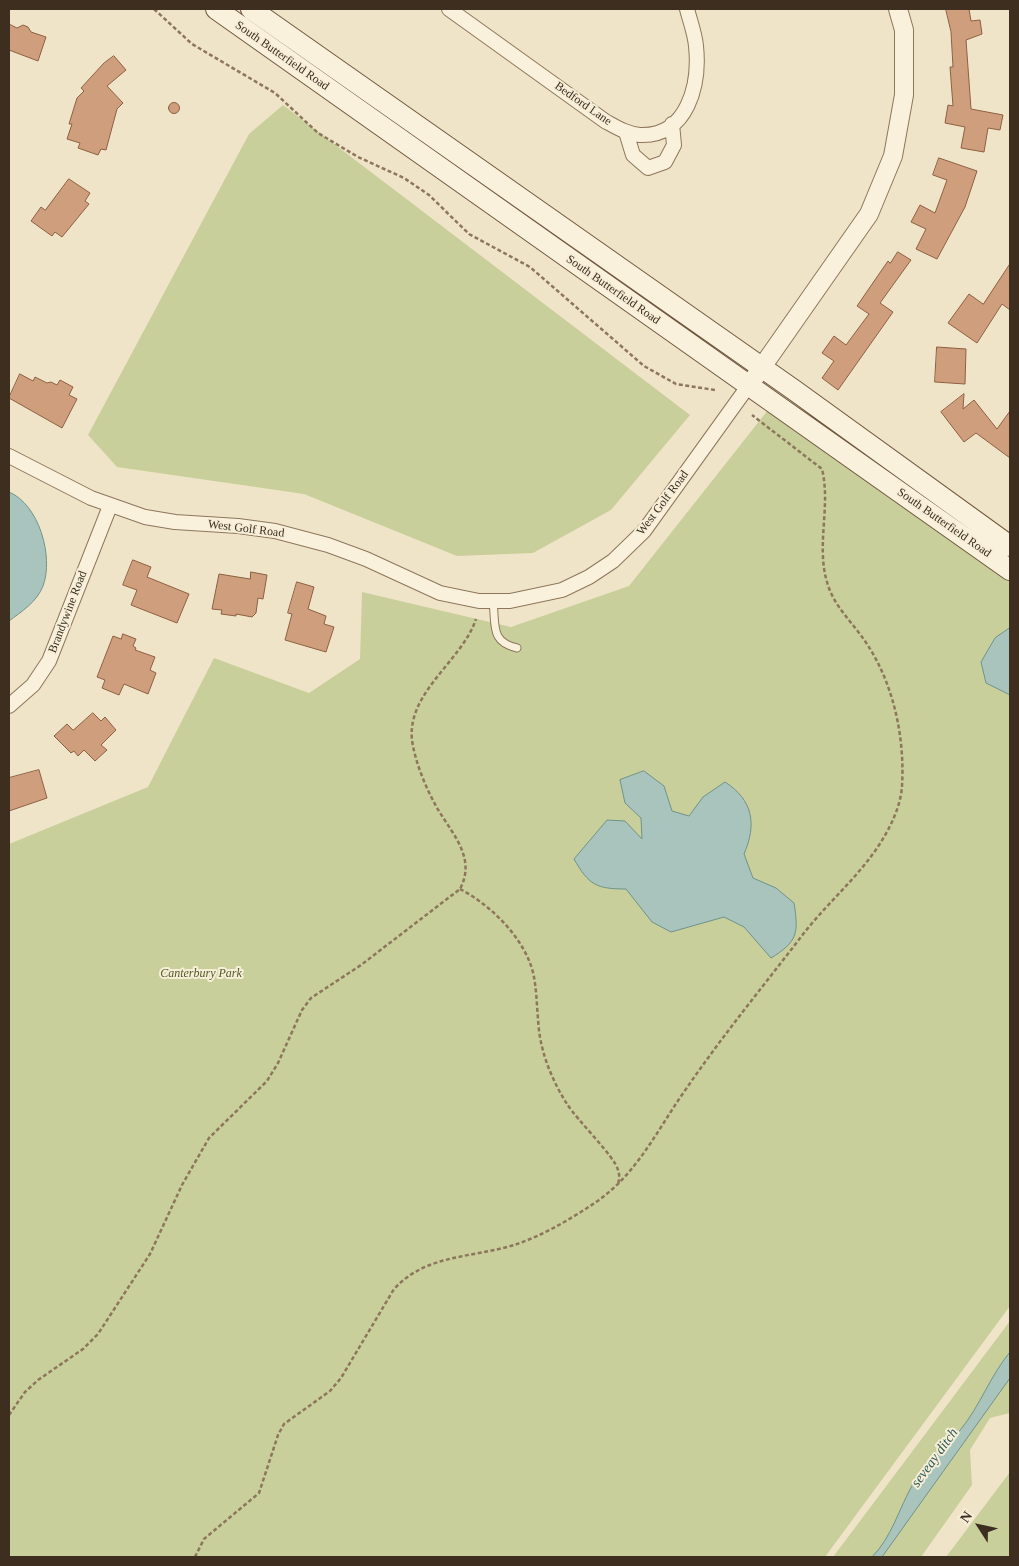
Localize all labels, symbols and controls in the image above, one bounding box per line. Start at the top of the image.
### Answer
street label: South Butterfield Road [232,18,332,94]
street label: Bedford Lane [552,79,614,129]
street label: South Butterfield Road [563,252,663,328]
street label: West Golf Road [634,468,692,538]
street label: South Butterfield Road [894,485,994,561]
street label: West Golf Road [207,517,285,541]
street label: Brandywine Road [46,569,90,655]
park label: Canterbury Park [160,967,242,981]
water label: seveay ditch [908,1425,962,1491]
north arrow [954,1501,1004,1551]
text: N [957,1509,975,1526]

